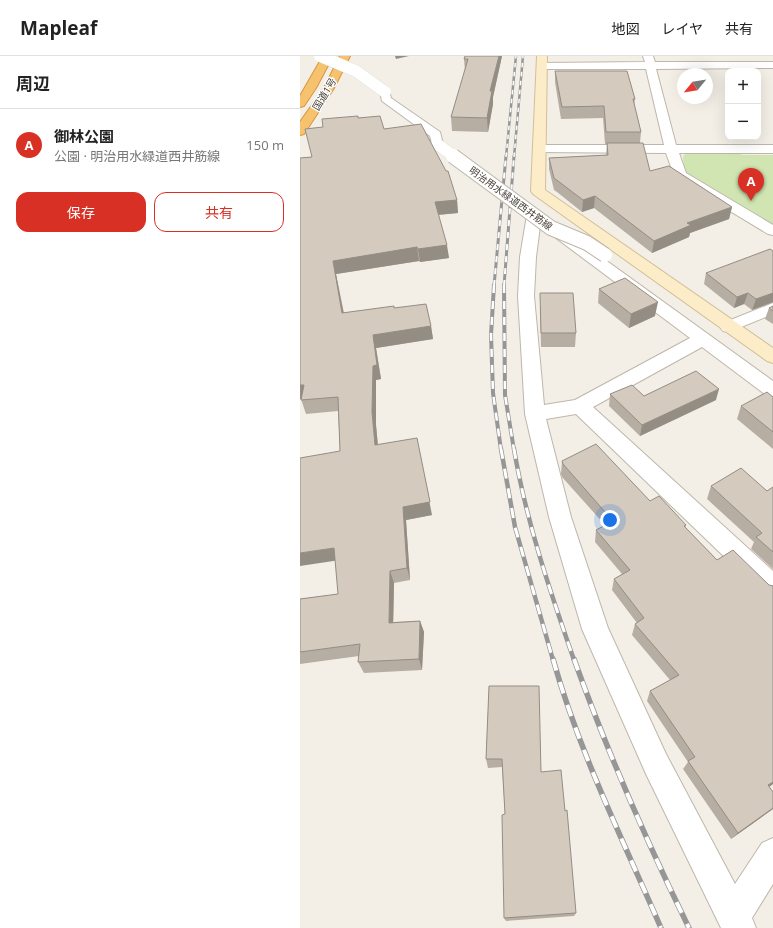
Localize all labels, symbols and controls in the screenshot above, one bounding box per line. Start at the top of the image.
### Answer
text: Mapleaf [20,15,97,41]
text: 地図 [611,19,639,38]
text: レイヤ [661,19,703,38]
text: 共有 [725,19,753,38]
north arrow [677,68,713,104]
map controls [725,68,761,140]
button: + [725,68,761,104]
text: 周辺 [16,72,50,95]
street label: 国道1号 [309,75,339,113]
button: − [725,104,761,140]
text: 御林公園 [54,126,114,146]
text: A [25,136,33,154]
text: 150 m [246,136,284,154]
text: 公園 · 明治用水緑道西井筋線 [54,147,220,165]
street label: 明治用水緑道西井筋線 [466,163,556,233]
pin: A [738,168,764,201]
button: 保存 [16,192,146,232]
button: 共有 [154,192,284,232]
your location [600,510,620,530]

